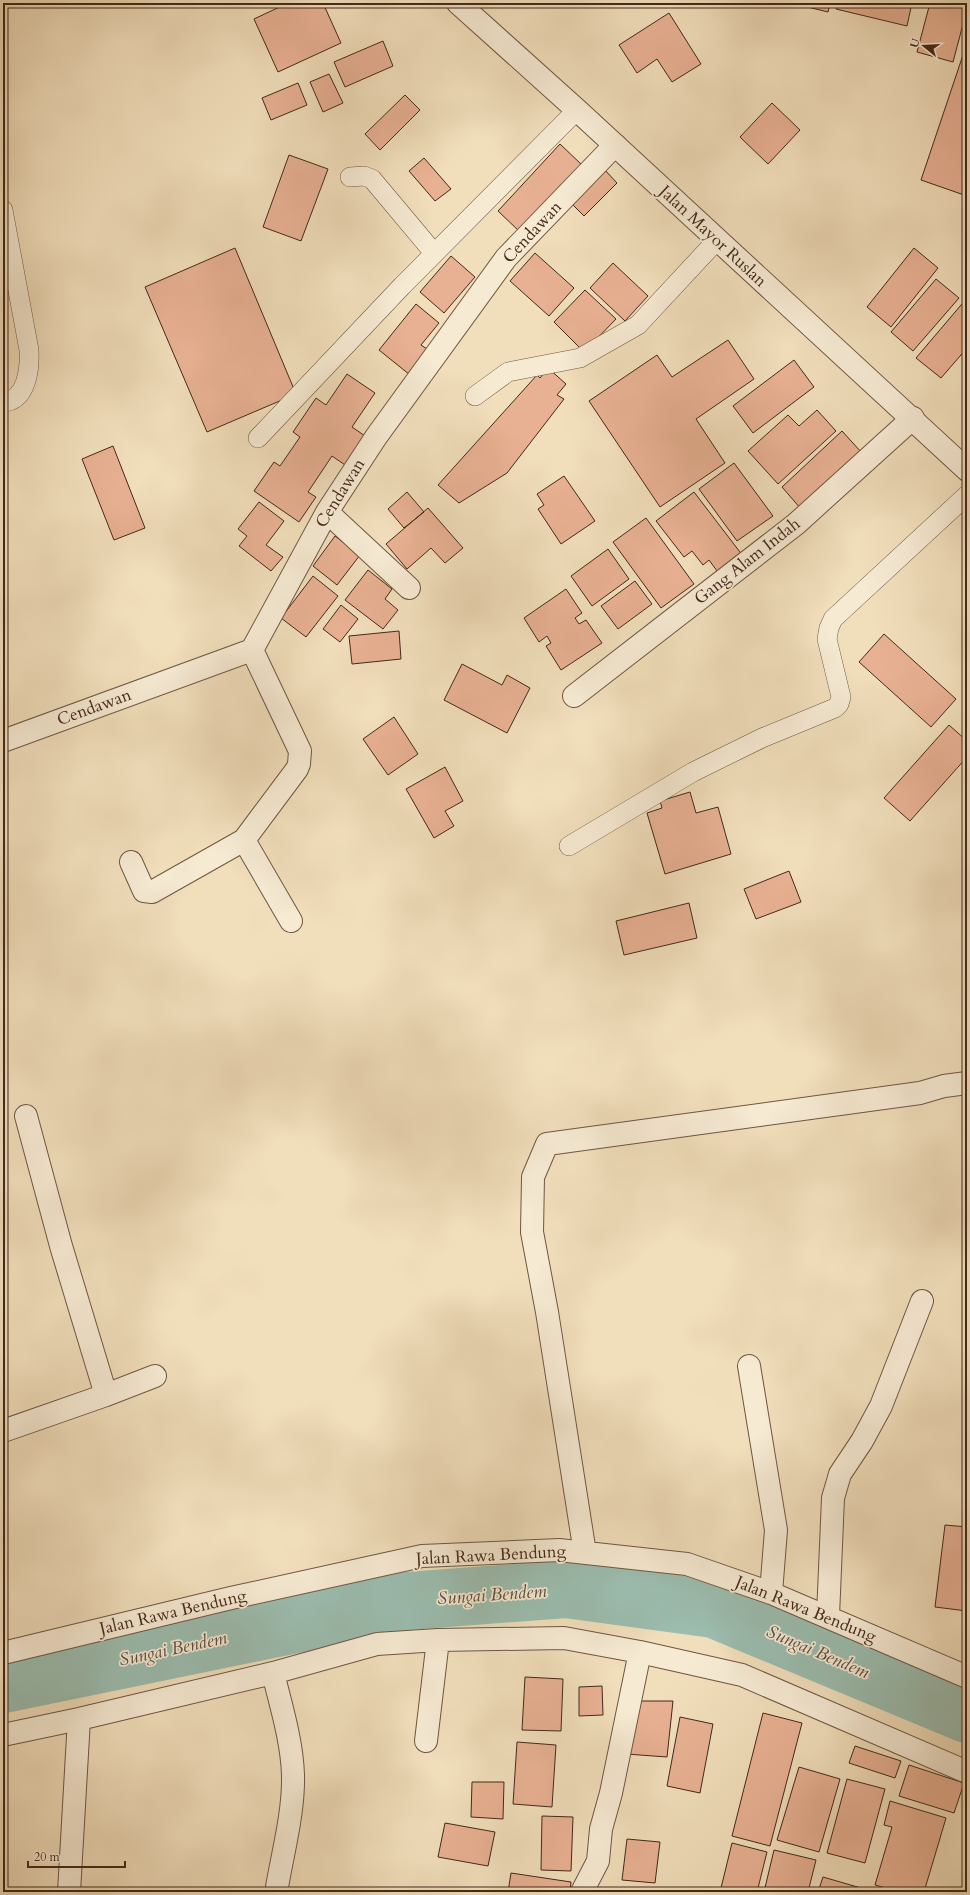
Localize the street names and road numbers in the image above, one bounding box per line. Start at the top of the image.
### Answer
street label: Jalan Mayor Ruslan [652,178,772,292]
street label: Cendawan [497,196,567,268]
street label: Cendawan [310,454,370,532]
street label: Gang Alam Indah [689,512,805,610]
street label: Cendawan [54,683,135,731]
street label: Jalan Rawa Bendung [412,1540,567,1571]
street label: Jalan Rawa Bendung [729,1569,880,1648]
street label: Jalan Rawa Bendung [94,1584,249,1641]

